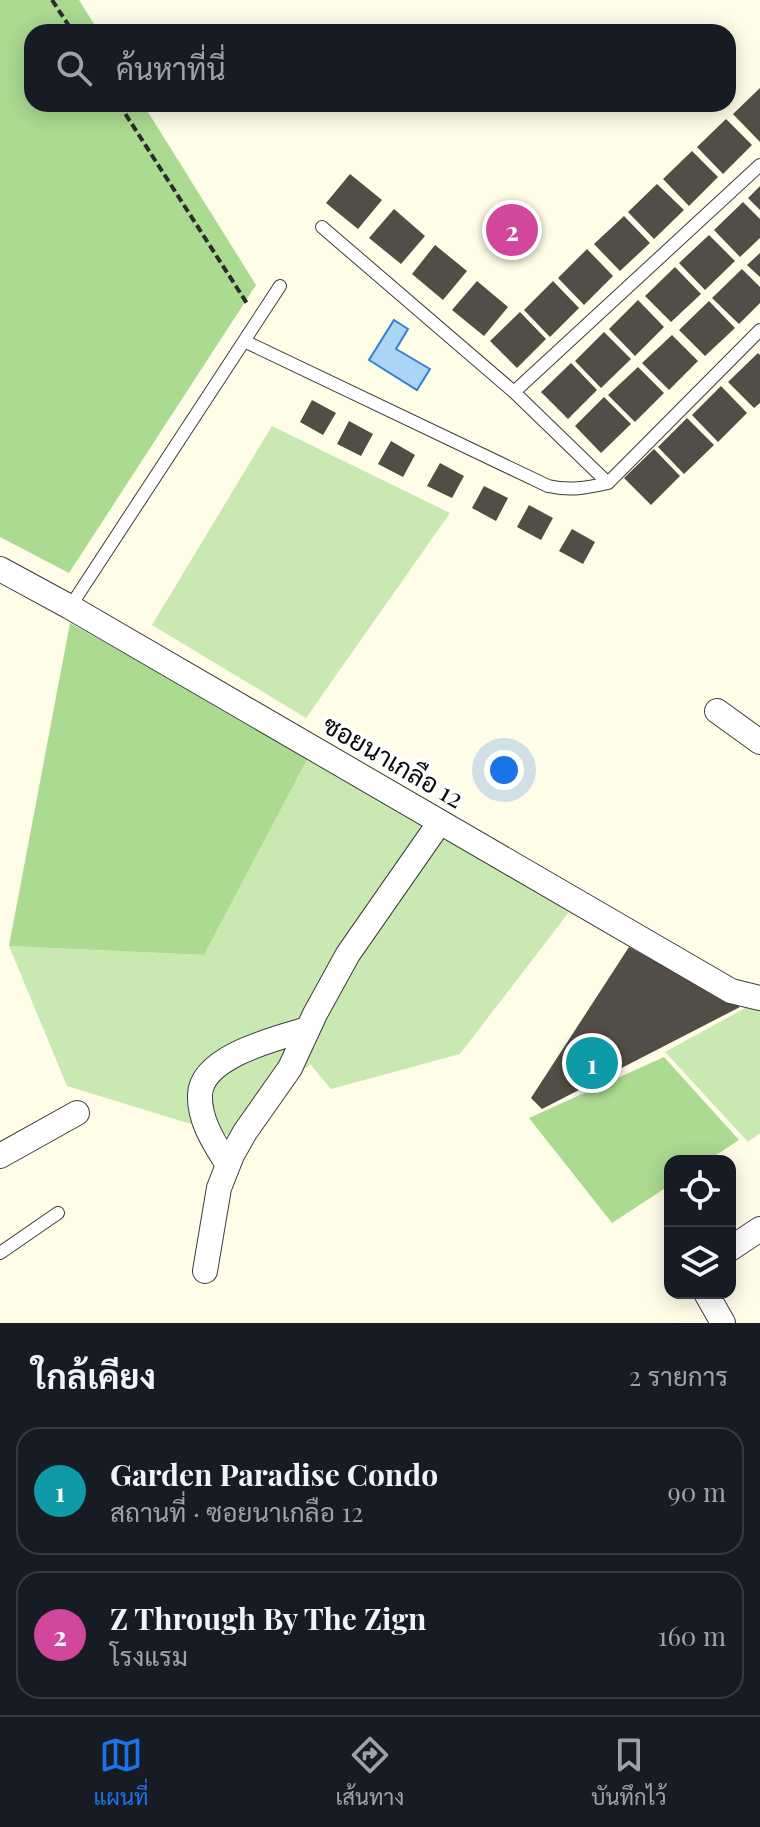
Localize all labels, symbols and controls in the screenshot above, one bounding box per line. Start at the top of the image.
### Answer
search box [24,24,736,112]
icon: search [52,46,96,90]
text: ค้นหาที่นี่ [116,48,226,88]
pin: 2 [486,200,538,260]
street label: ซอยนาเกลือ 12 [317,706,471,815]
your location [484,750,524,790]
pin: 1 [566,1033,618,1093]
map controls [664,1155,736,1299]
button: locate [664,1155,736,1227]
button: layers [664,1227,736,1299]
text: ใกล้เคียง [32,1352,156,1398]
text: 2 รายการ [629,1358,728,1393]
text: Garden Paradise Condo [110,1454,438,1494]
text: 1 [55,1474,65,1509]
text: 90 m [668,1474,726,1509]
text: สถานที่ · ซอยนาเกลือ 12 [110,1494,364,1529]
text: Z Through By The Zign [110,1598,426,1638]
text: 2 [53,1618,67,1653]
text: 160 m [658,1618,726,1653]
text: โรงแรม [110,1638,188,1673]
tab: แผนที่ [94,1733,148,1811]
tab: เส้นทาง [335,1733,404,1811]
tab: บันทึกไว้ [591,1733,666,1811]

